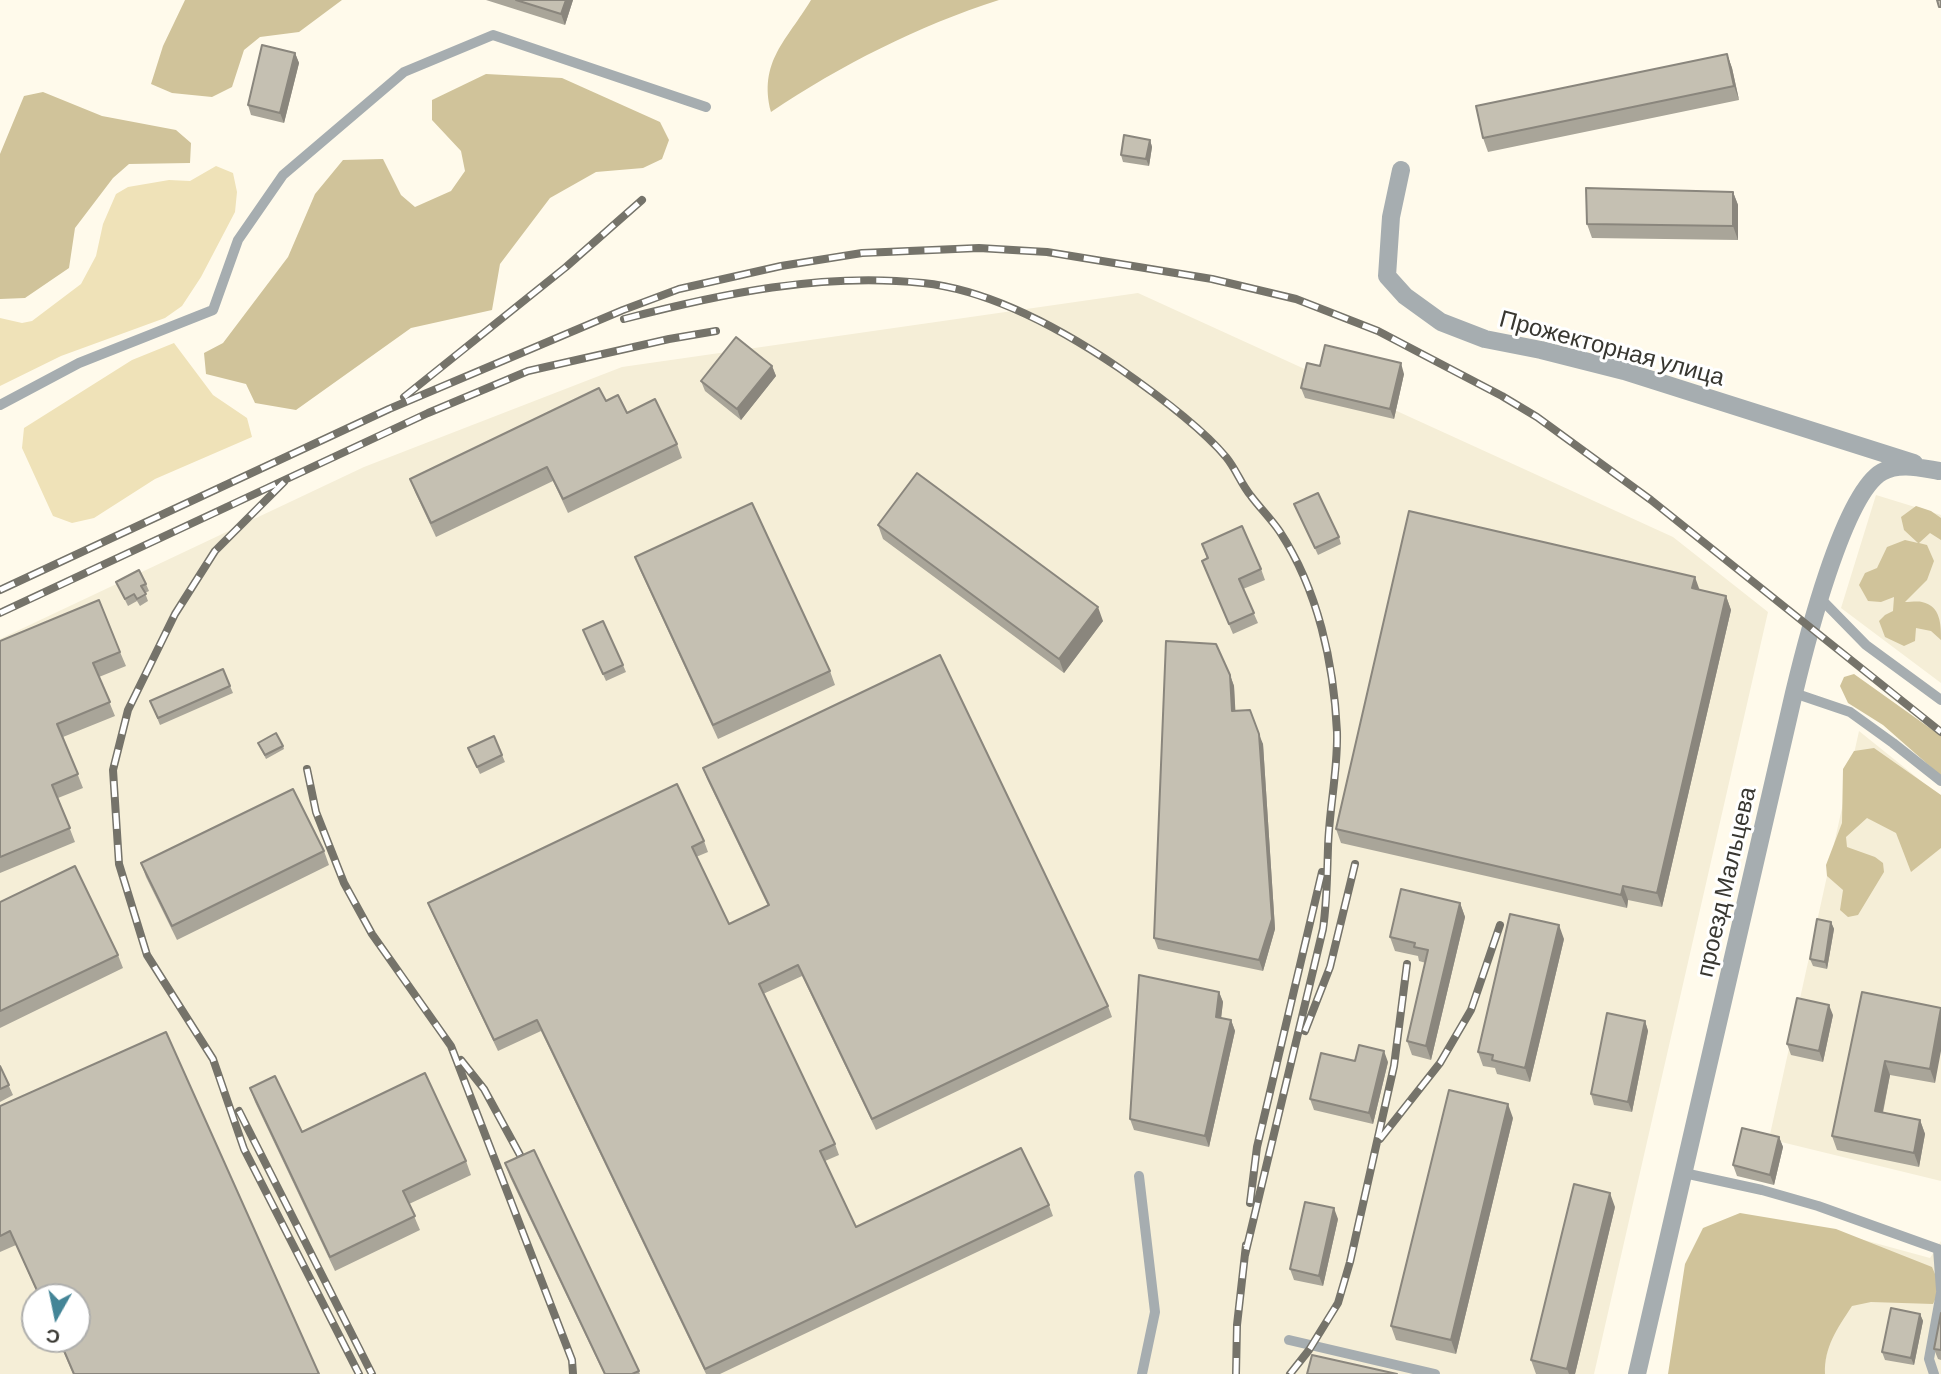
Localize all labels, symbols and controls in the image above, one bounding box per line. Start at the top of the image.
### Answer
street label: Прожекторная улица [1496,304,1728,392]
street label: проезд Мальцева [1690,784,1762,980]
north arrow [21,1283,91,1353]
text: С [44,1325,62,1350]

